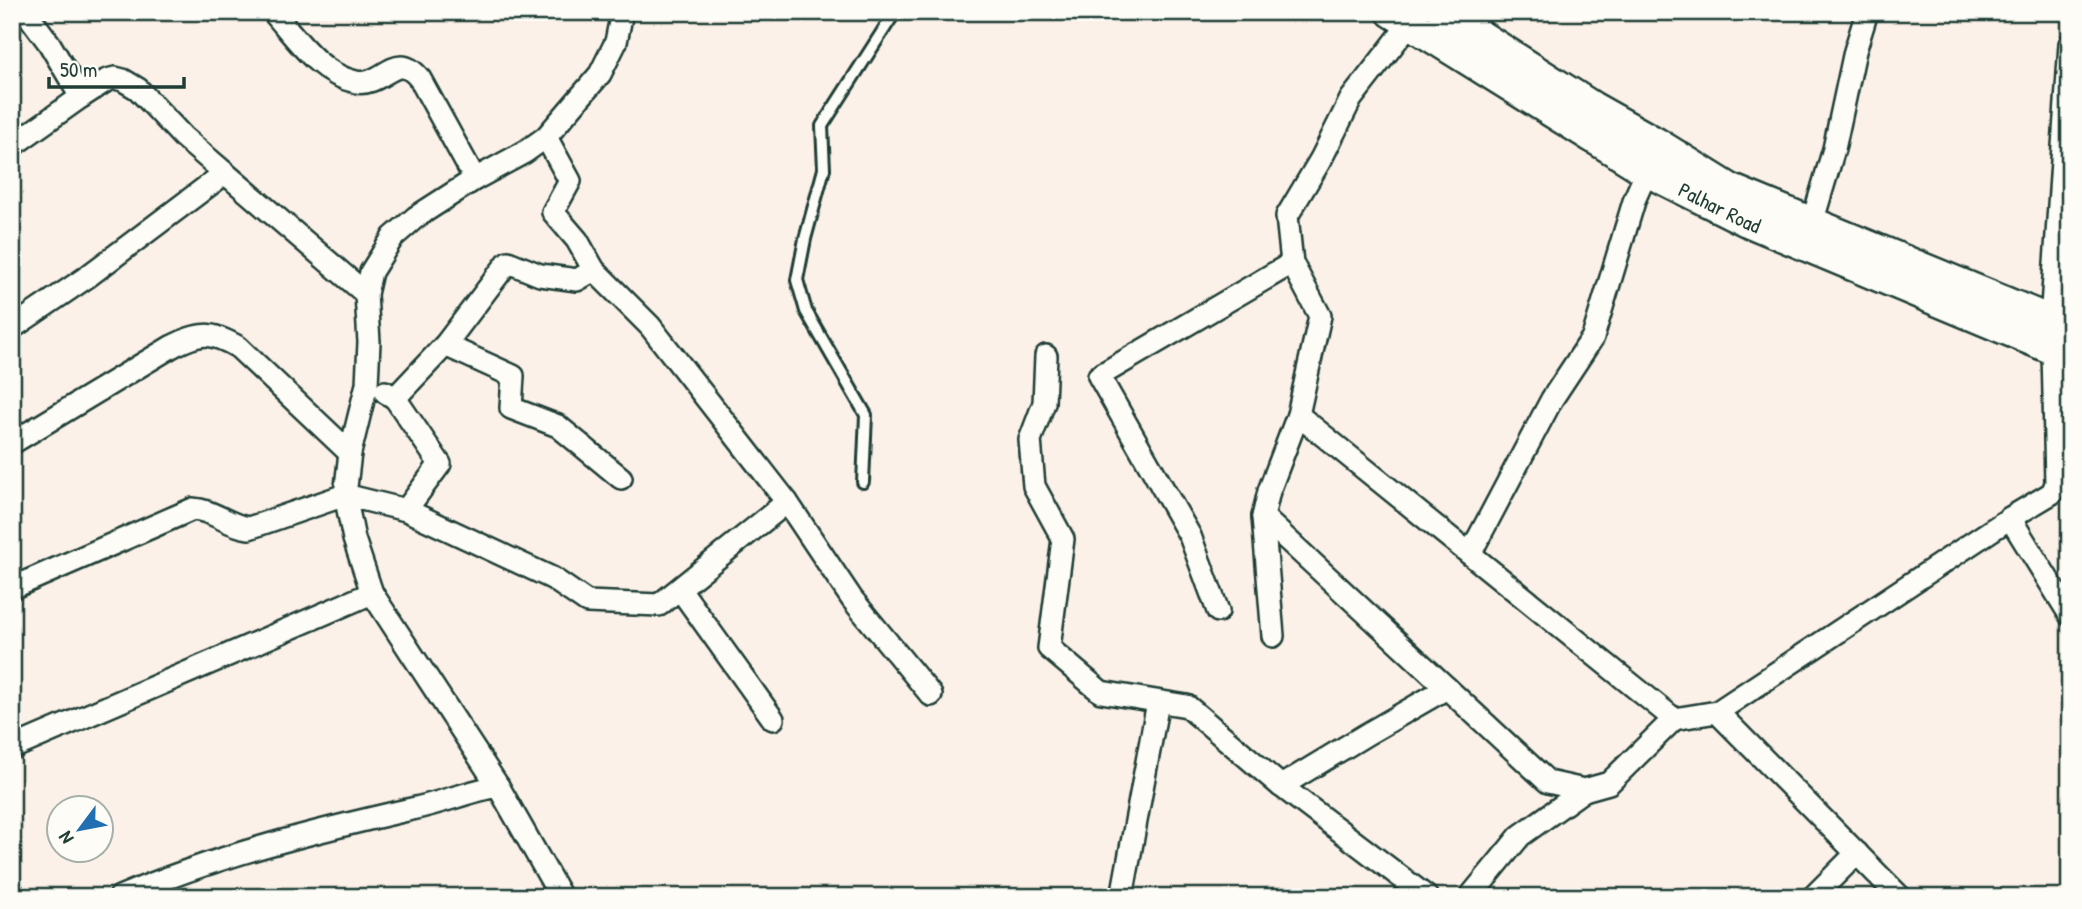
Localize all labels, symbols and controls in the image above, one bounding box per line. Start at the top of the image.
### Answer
scale bar [49,46,184,90]
text: 50 m [60,55,97,84]
street label: Palhar Road [1674,175,1765,240]
north arrow [46,794,116,864]
text: N [52,827,79,849]

